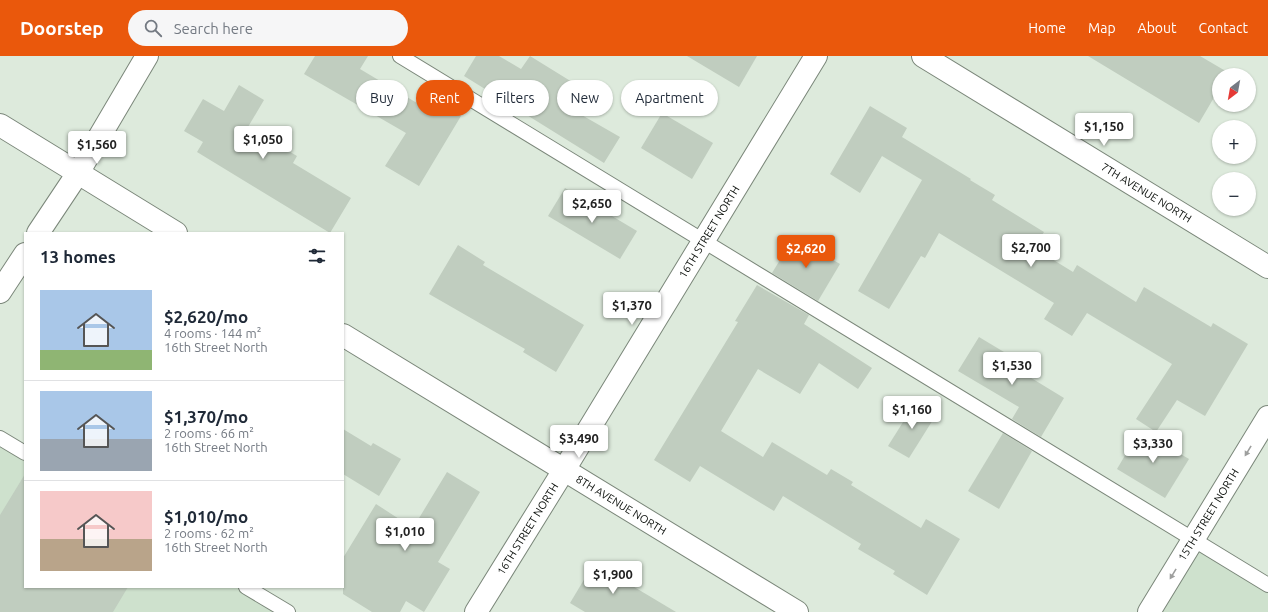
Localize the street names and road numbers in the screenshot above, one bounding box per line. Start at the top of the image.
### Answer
street label: 7TH AVENUE NORTH [1099,161,1194,225]
street label: 16TH STREET NORTH [676,184,742,280]
street label: 15TH STREET NORTH [1176,467,1241,563]
street label: 8TH AVENUE NORTH [574,473,669,537]
street label: 16TH STREET NORTH [495,481,561,577]

